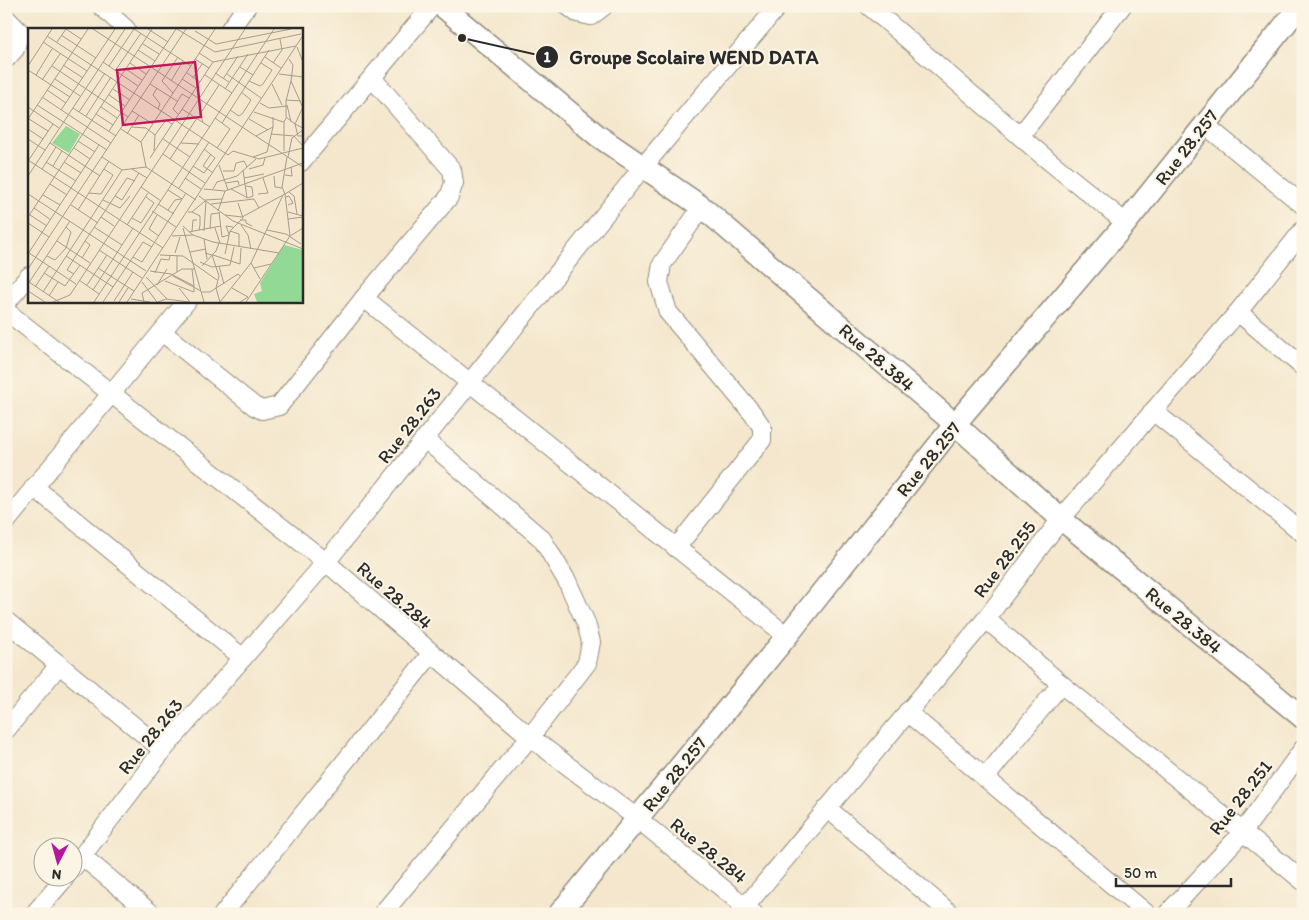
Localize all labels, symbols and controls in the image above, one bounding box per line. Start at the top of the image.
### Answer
inset map [28,28,302,302]
callout: Groupe Scolaire WEND DATA [534,39,829,74]
text: Groupe Scolaire WEND DATA [569,45,819,70]
text: 1 [544,48,551,66]
street label: Rue 28.257 [1150,105,1223,190]
street label: Rue 28.384 [834,318,919,396]
street label: Rue 28.263 [372,382,446,468]
street label: Rue 28.257 [891,417,966,501]
street label: Rue 28.255 [968,516,1041,602]
street label: Rue 28.284 [352,556,437,634]
street label: Rue 28.384 [1141,582,1227,659]
street label: Rue 28.263 [113,694,188,779]
street label: Rue 28.257 [637,732,712,816]
street label: Rue 28.251 [1204,755,1277,840]
street label: Rue 28.284 [666,812,752,888]
north arrow [32,838,82,888]
scale bar [1116,855,1232,887]
text: 50 m [1124,864,1157,882]
text: N [51,865,62,883]

